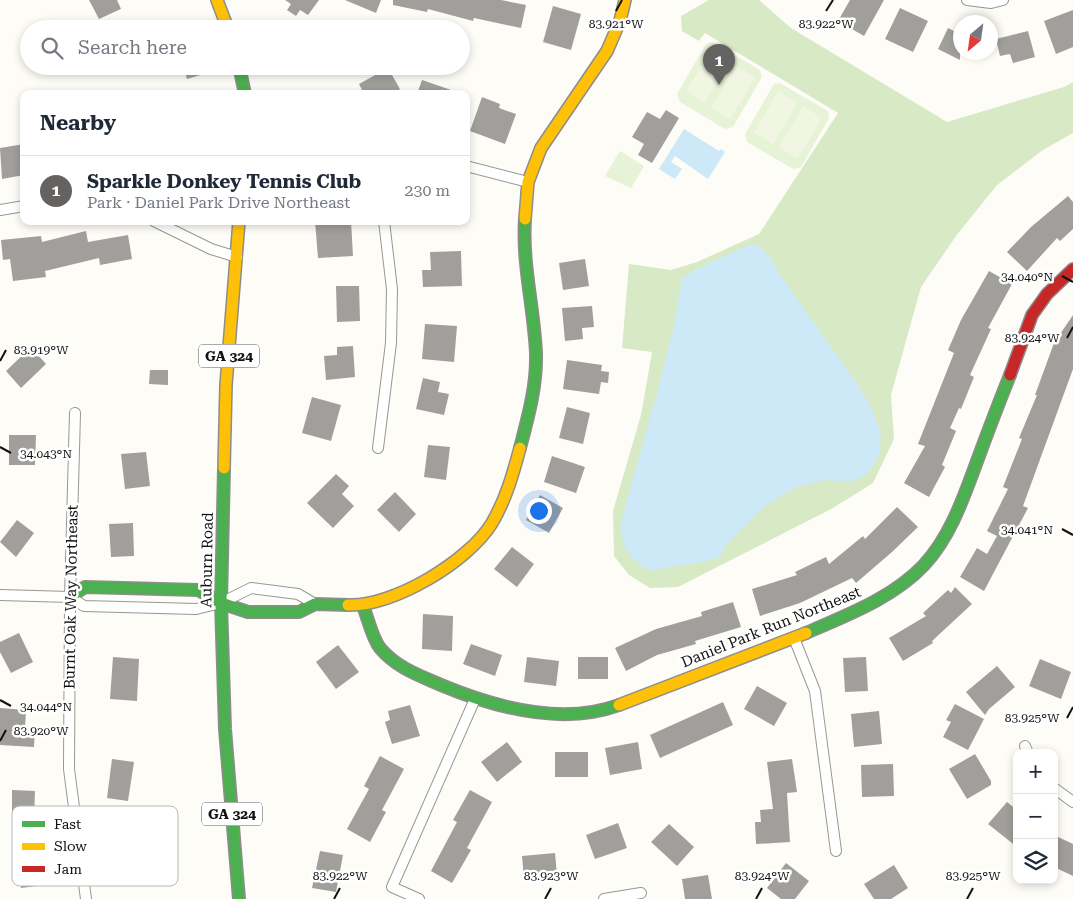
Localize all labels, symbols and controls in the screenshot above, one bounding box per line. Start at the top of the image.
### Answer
north arrow [953,15,998,60]
text: 83.921°W [589,17,644,31]
text: 83.922°W [799,17,854,31]
search box [20,20,470,75]
icon: search [38,34,66,62]
text: Search here [78,36,187,59]
pin: 1 [703,44,735,85]
text: Nearby [40,111,116,135]
text: Sparkle Donkey Tennis Club [87,170,361,193]
text: 1 [52,181,60,200]
text: 230 m [404,181,450,200]
text: Park · Daniel Park Drive Northeast [87,193,350,212]
text: 34.040°N [1001,270,1053,284]
text: 83.924°W [1005,331,1060,345]
text: 83.919°W [14,343,69,357]
road number: GA 324 [199,344,259,368]
text: 34.043°N [20,447,72,461]
your location [526,498,552,524]
street label: Burnt Oak Way Northeast [60,504,82,689]
street label: Auburn Road [197,512,217,608]
text: 34.041°N [1001,523,1053,537]
street label: Daniel Park Run Northeast [679,582,864,671]
text: 34.044°N [20,700,72,714]
text: 83.925°W [1005,711,1060,725]
text: 83.920°W [14,724,69,738]
map controls [1013,749,1058,884]
button: + [1013,749,1058,794]
button: − [1013,794,1058,839]
road number: GA 324 [202,802,262,826]
legend [12,806,178,886]
text: Fast [54,816,81,832]
text: Slow [54,838,87,854]
button: layers [1013,839,1058,884]
text: Jam [54,861,82,877]
text: 83.922°W [313,869,368,883]
text: 83.923°W [524,869,579,883]
text: 83.924°W [735,869,790,883]
text: 83.925°W [946,869,1001,883]

